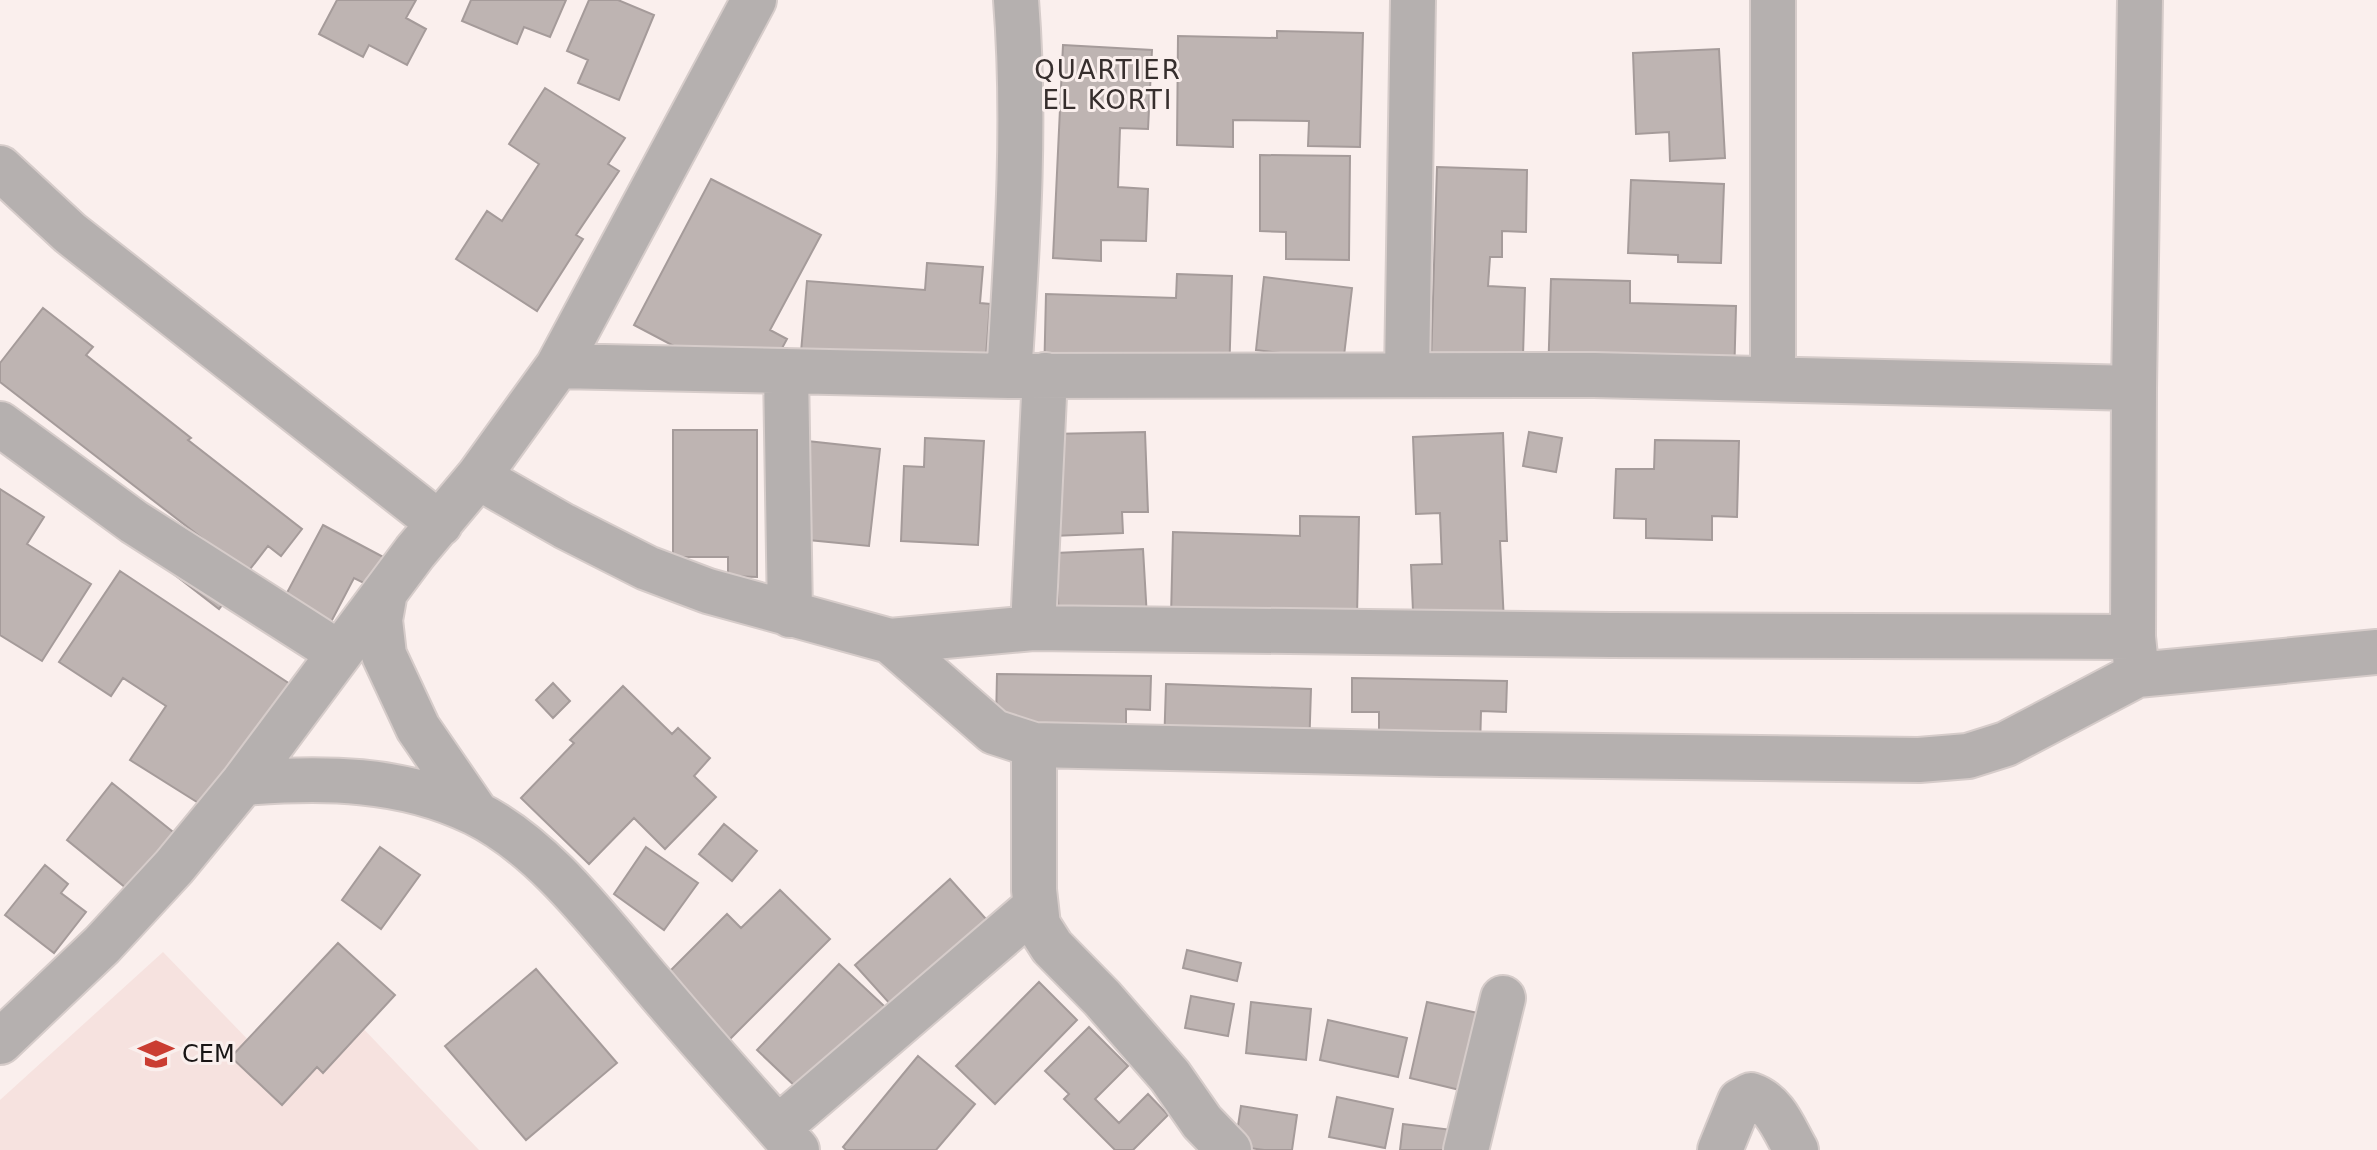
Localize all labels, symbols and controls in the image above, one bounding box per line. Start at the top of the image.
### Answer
district label: QUARTIER EL KORTI [1034,55,1182,115]
school or university icon: CEM [137,1035,175,1073]
place label: CEM [182,1040,235,1068]

